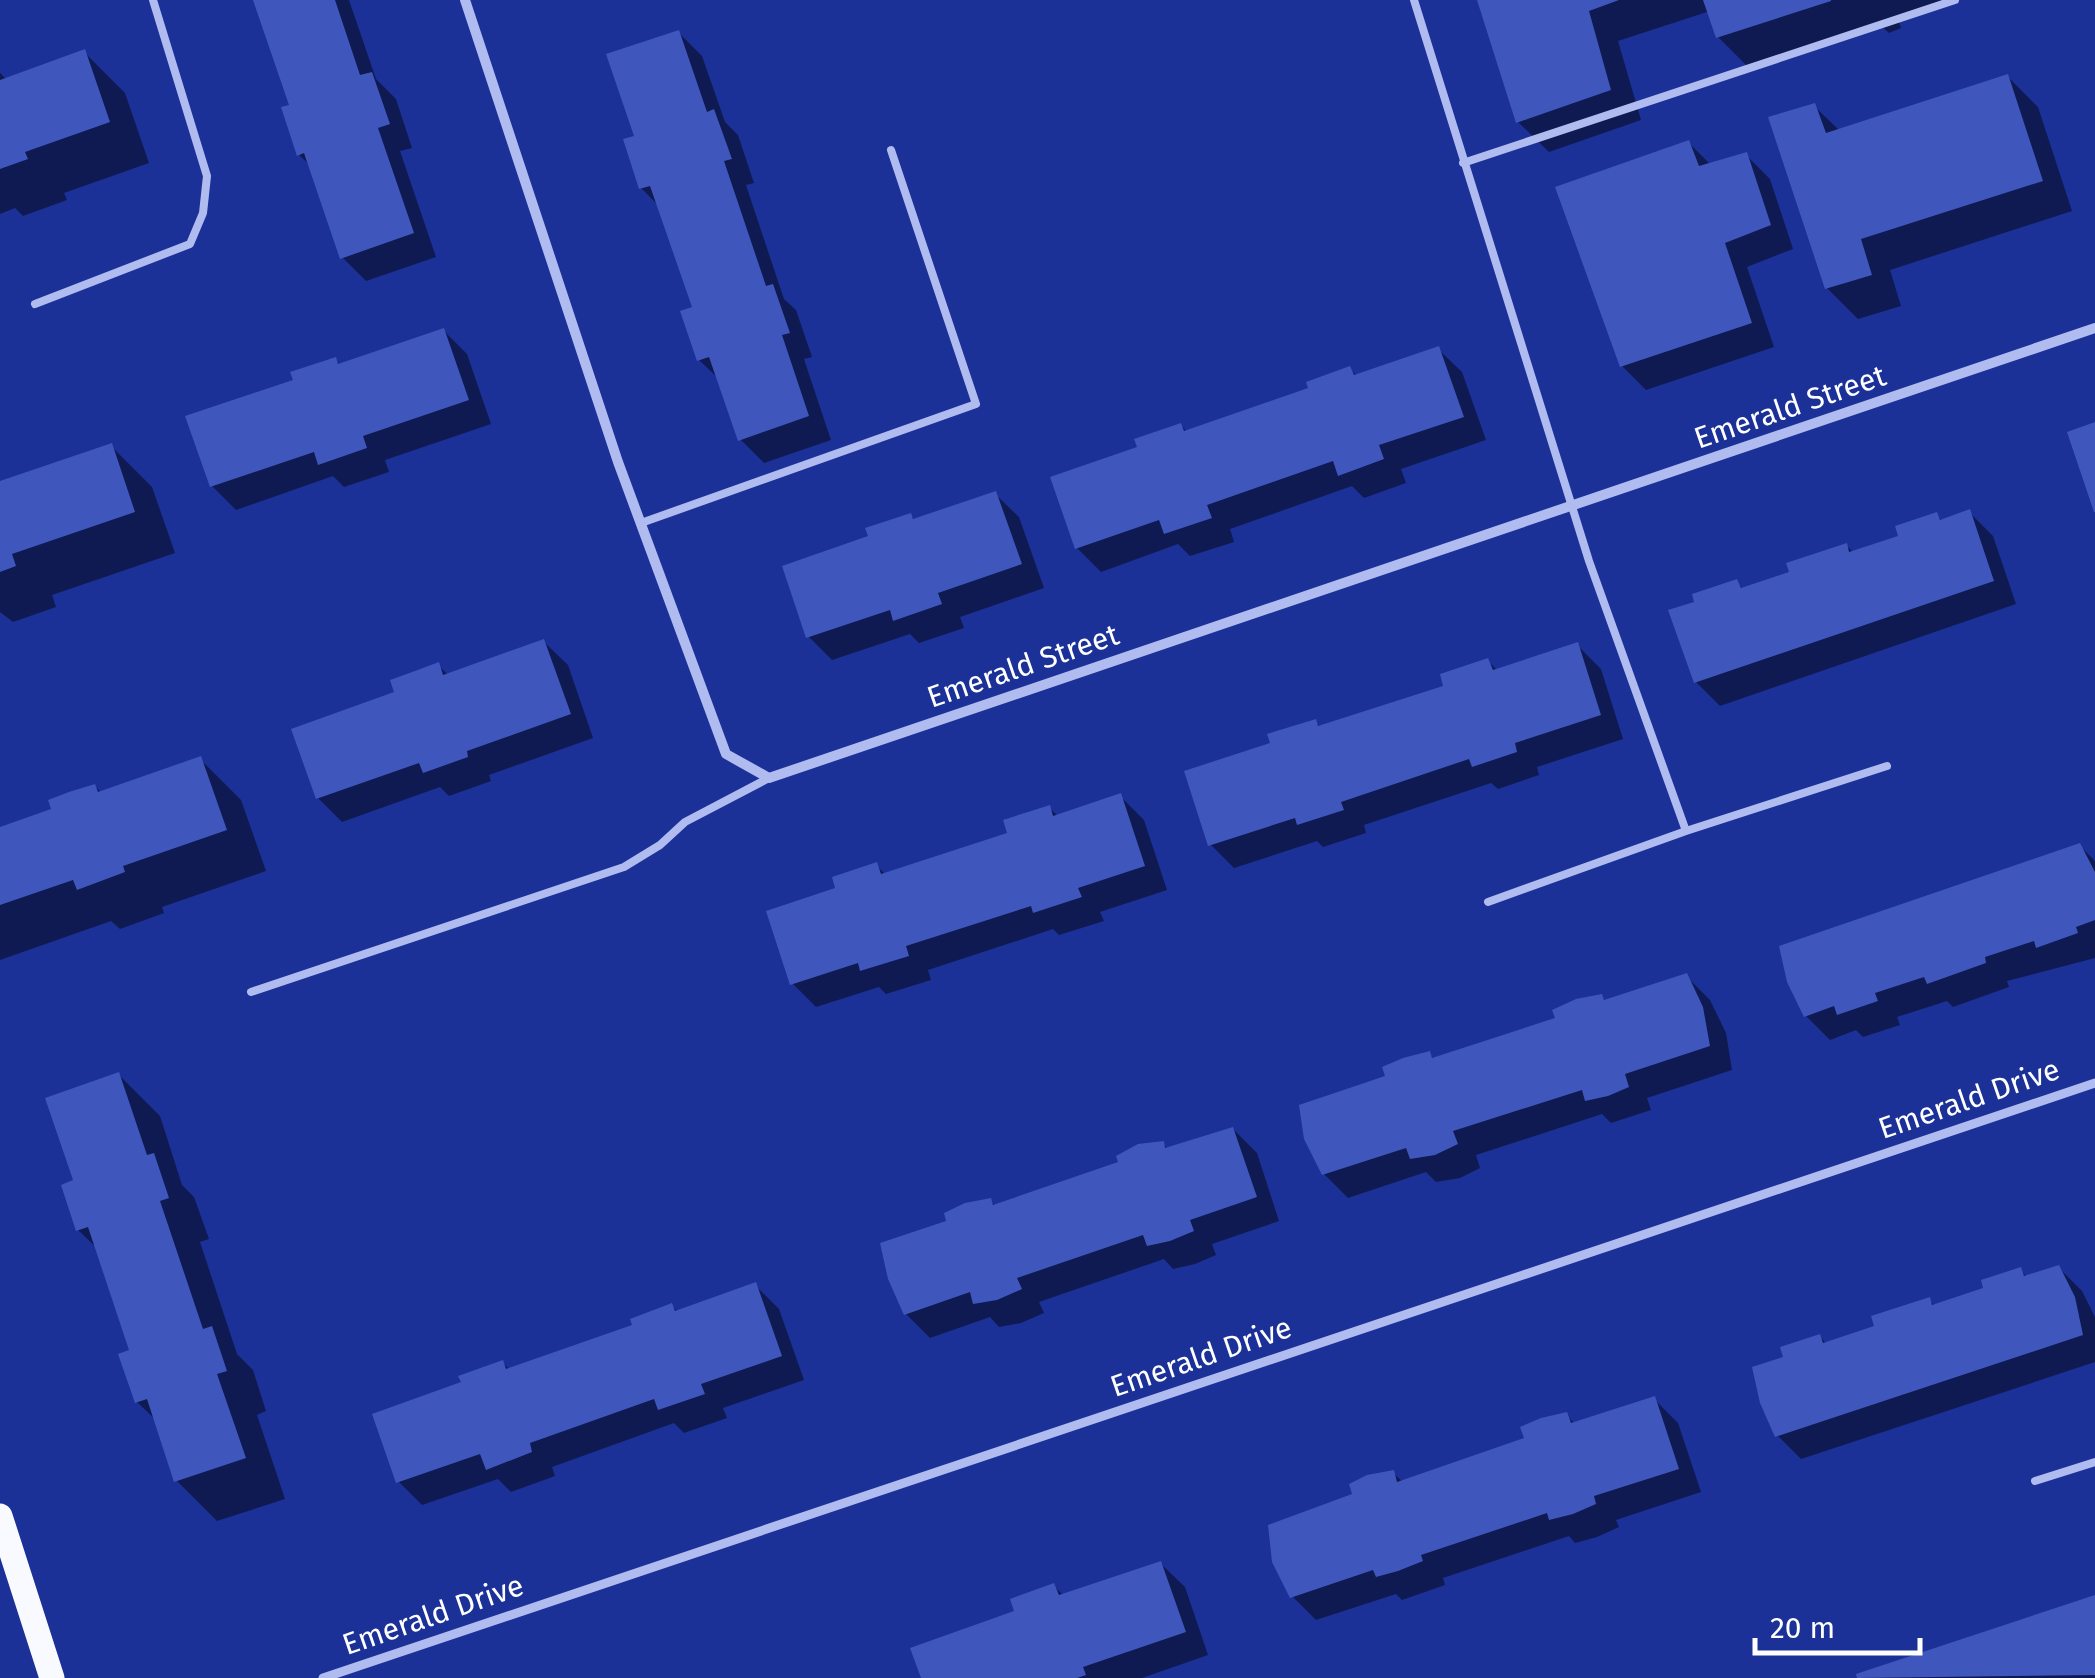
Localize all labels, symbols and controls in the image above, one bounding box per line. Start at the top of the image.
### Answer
street label: Emerald Street [1689,357,1891,457]
street label: Emerald Street [922,616,1124,716]
street label: Emerald Drive [1874,1051,2064,1147]
street label: Emerald Drive [1106,1309,1296,1405]
street label: Emerald Drive [338,1567,528,1663]
scale bar [1755,1593,1920,1655]
text: 20 m [1770,1610,1835,1646]

